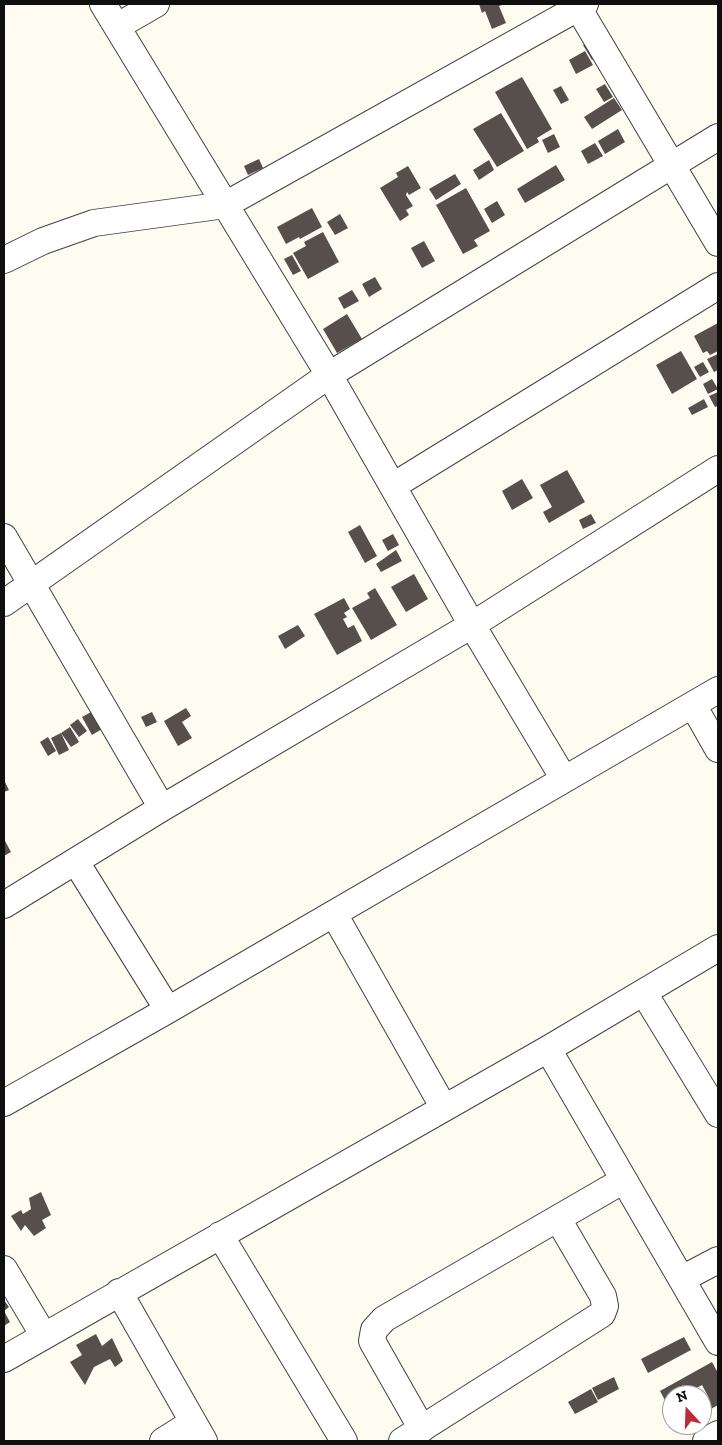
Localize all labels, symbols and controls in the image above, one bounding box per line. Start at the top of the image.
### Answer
north arrow [662,1385,712,1435]
text: N [674,1387,690,1406]

